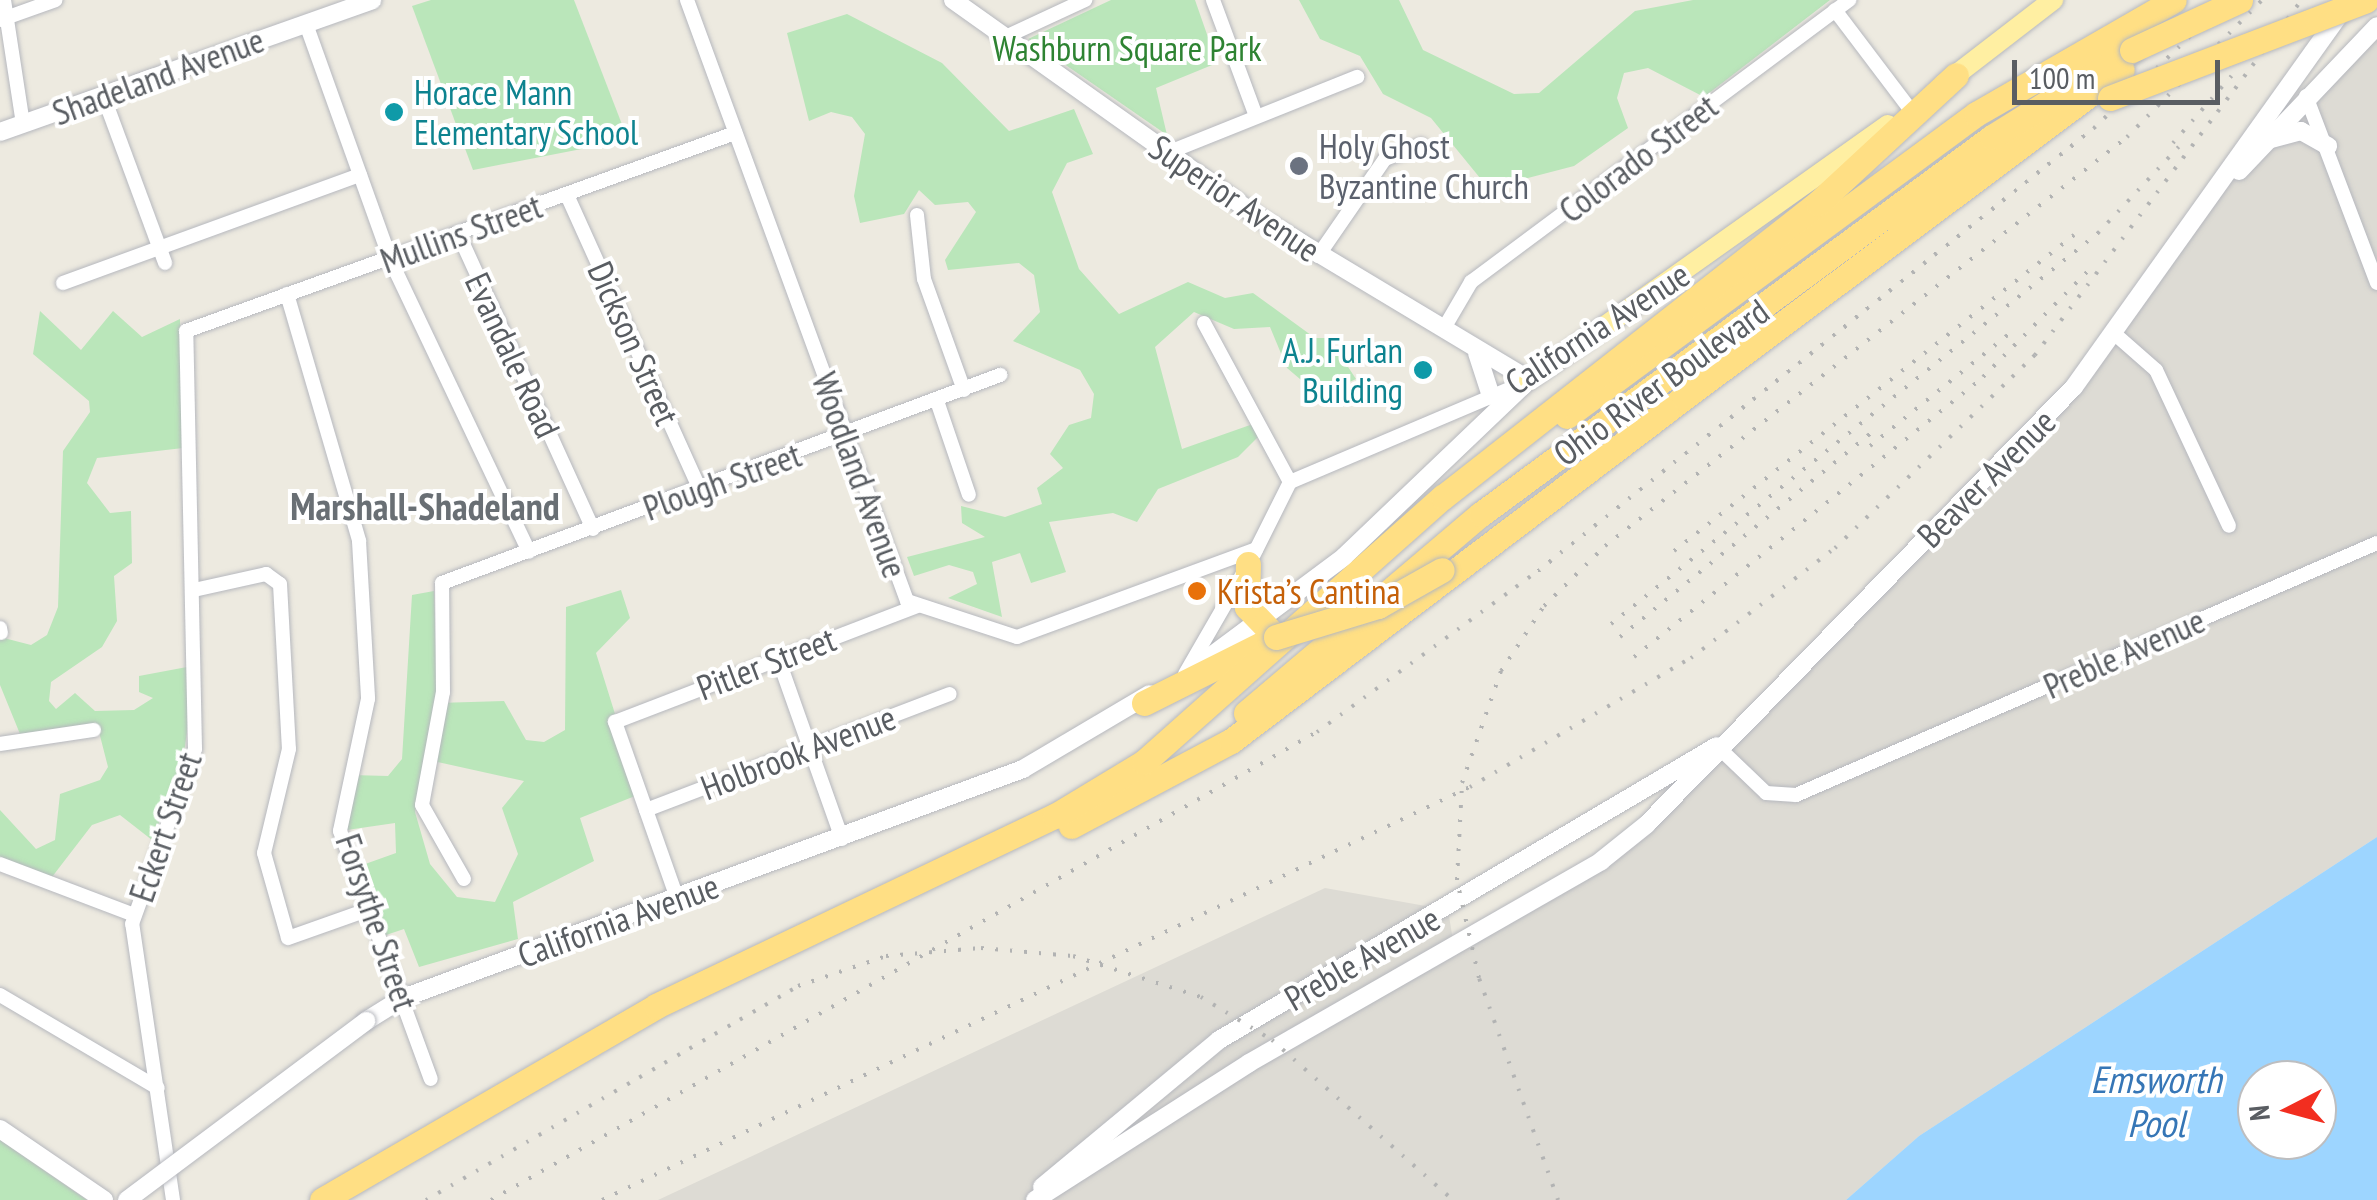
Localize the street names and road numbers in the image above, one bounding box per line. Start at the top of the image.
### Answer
street label: Shadeland Avenue [46,18,270,134]
street label: Colorado Street [1551,85,1725,231]
street label: Superior Avenue [1141,125,1329,271]
street label: Mullins Street [375,184,547,282]
street label: California Avenue [1497,253,1697,403]
street label: Dickson Street [579,255,689,431]
street label: Evandale Road [457,266,569,444]
street label: Ohio River Boulevard [1545,290,1777,474]
street label: Woodland Avenue [803,366,917,584]
street label: Beaver Avenue [1908,400,2064,556]
street label: Plough Street [637,433,807,529]
street label: Preble Avenue [2037,599,2211,707]
street label: Pitler Street [691,617,841,709]
street label: Holbrook Avenue [694,695,902,809]
street label: Eckert Street [120,747,210,907]
street label: Forsythe Street [327,828,427,1016]
street label: California Avenue [511,864,725,976]
street label: Preble Avenue [1277,897,1447,1019]

